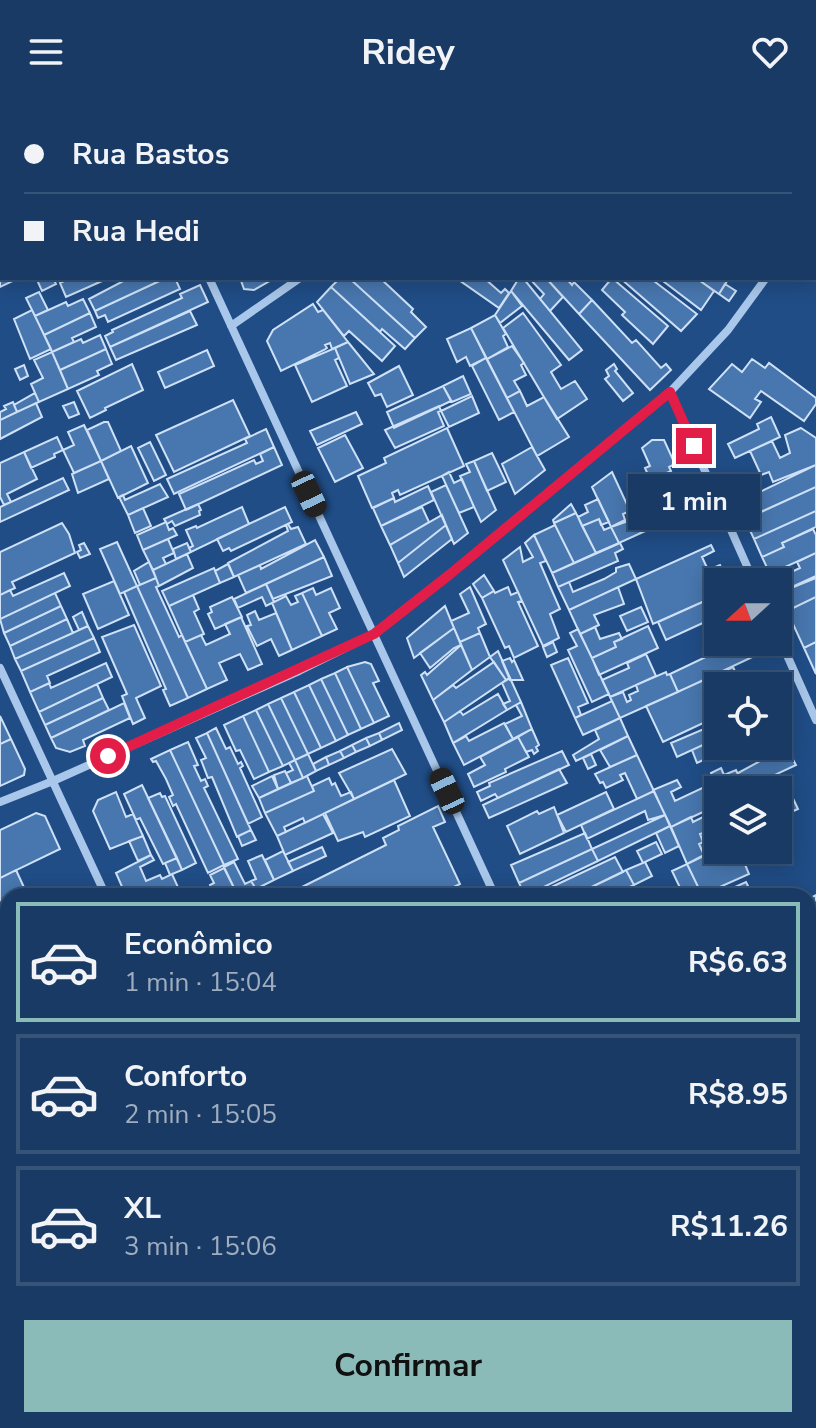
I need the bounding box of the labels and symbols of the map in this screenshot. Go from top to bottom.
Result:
route end [676,428,712,464]
car [288,467,330,521]
callout: 1 min [628,474,760,530]
north arrow [704,568,792,656]
route start [90,738,126,774]
car [426,764,468,818]

